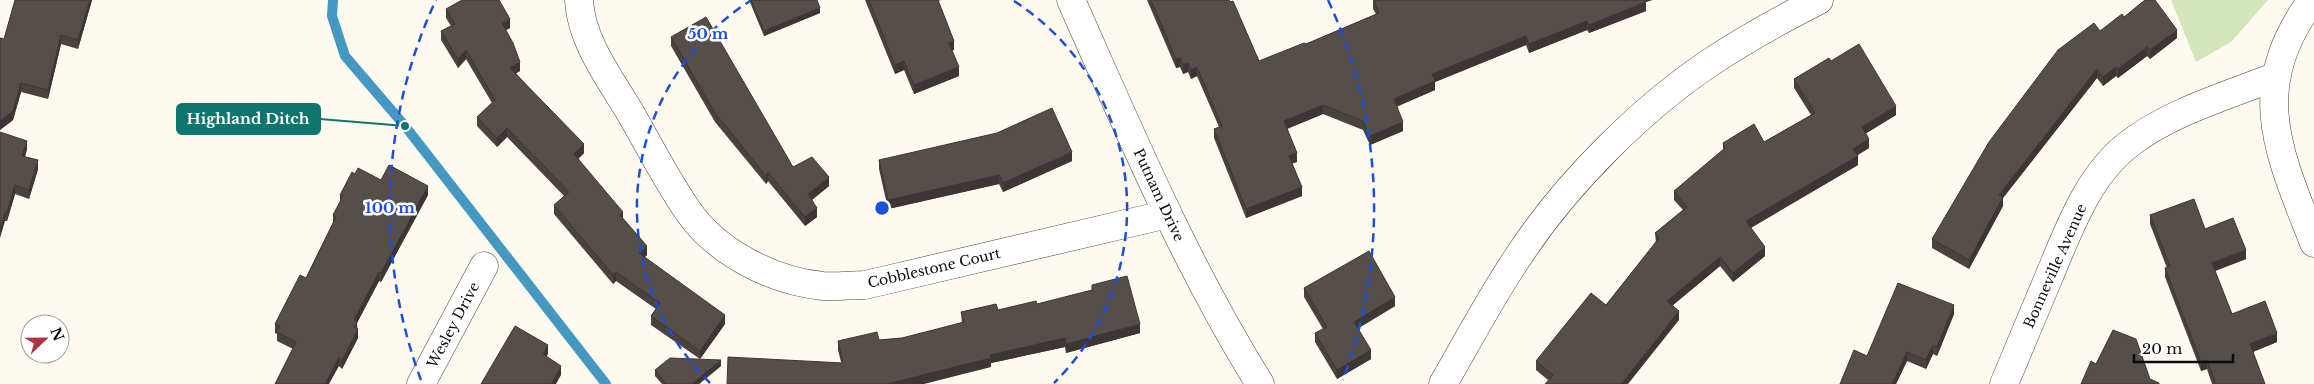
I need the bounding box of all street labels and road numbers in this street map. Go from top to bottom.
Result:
street label: Putnam Drive [1130,146,1188,244]
street label: Bonneville Avenue [2019,201,2091,331]
street label: Cobblestone Court [866,244,1003,292]
street label: Wesley Drive [422,279,483,372]

